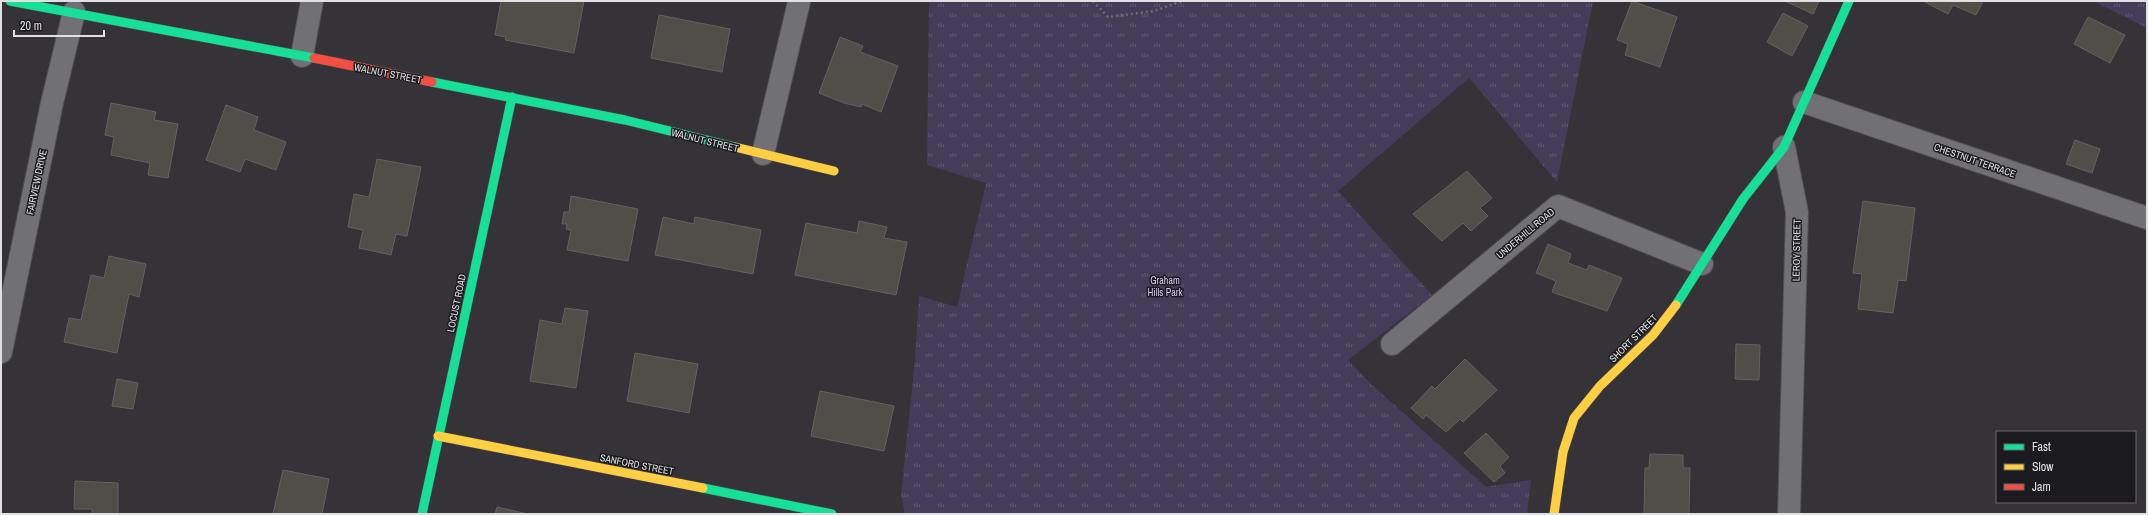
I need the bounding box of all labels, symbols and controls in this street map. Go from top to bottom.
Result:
scale bar [14,12,104,38]
text: 20 m [20,18,42,34]
street label: WALNUT STREET [353,61,423,86]
street label: WALNUT STREET [670,126,740,155]
street label: CHESTNUT TERRACE [1932,140,2018,181]
street label: FAIRVIEW DRIVE [23,148,50,216]
street label: UNDERHILL ROAD [1494,205,1557,262]
street label: LEROY STREET [1789,219,1804,281]
street label: LOCUST ROAD [444,273,469,333]
park label: Graham Hills Park [1147,274,1183,299]
street label: SHORT STREET [1606,311,1660,365]
legend [1996,431,2136,503]
text: Fast [2032,439,2051,455]
street label: SANFORD STREET [599,451,675,478]
text: Slow [2032,459,2054,475]
text: Jam [2032,479,2051,495]

